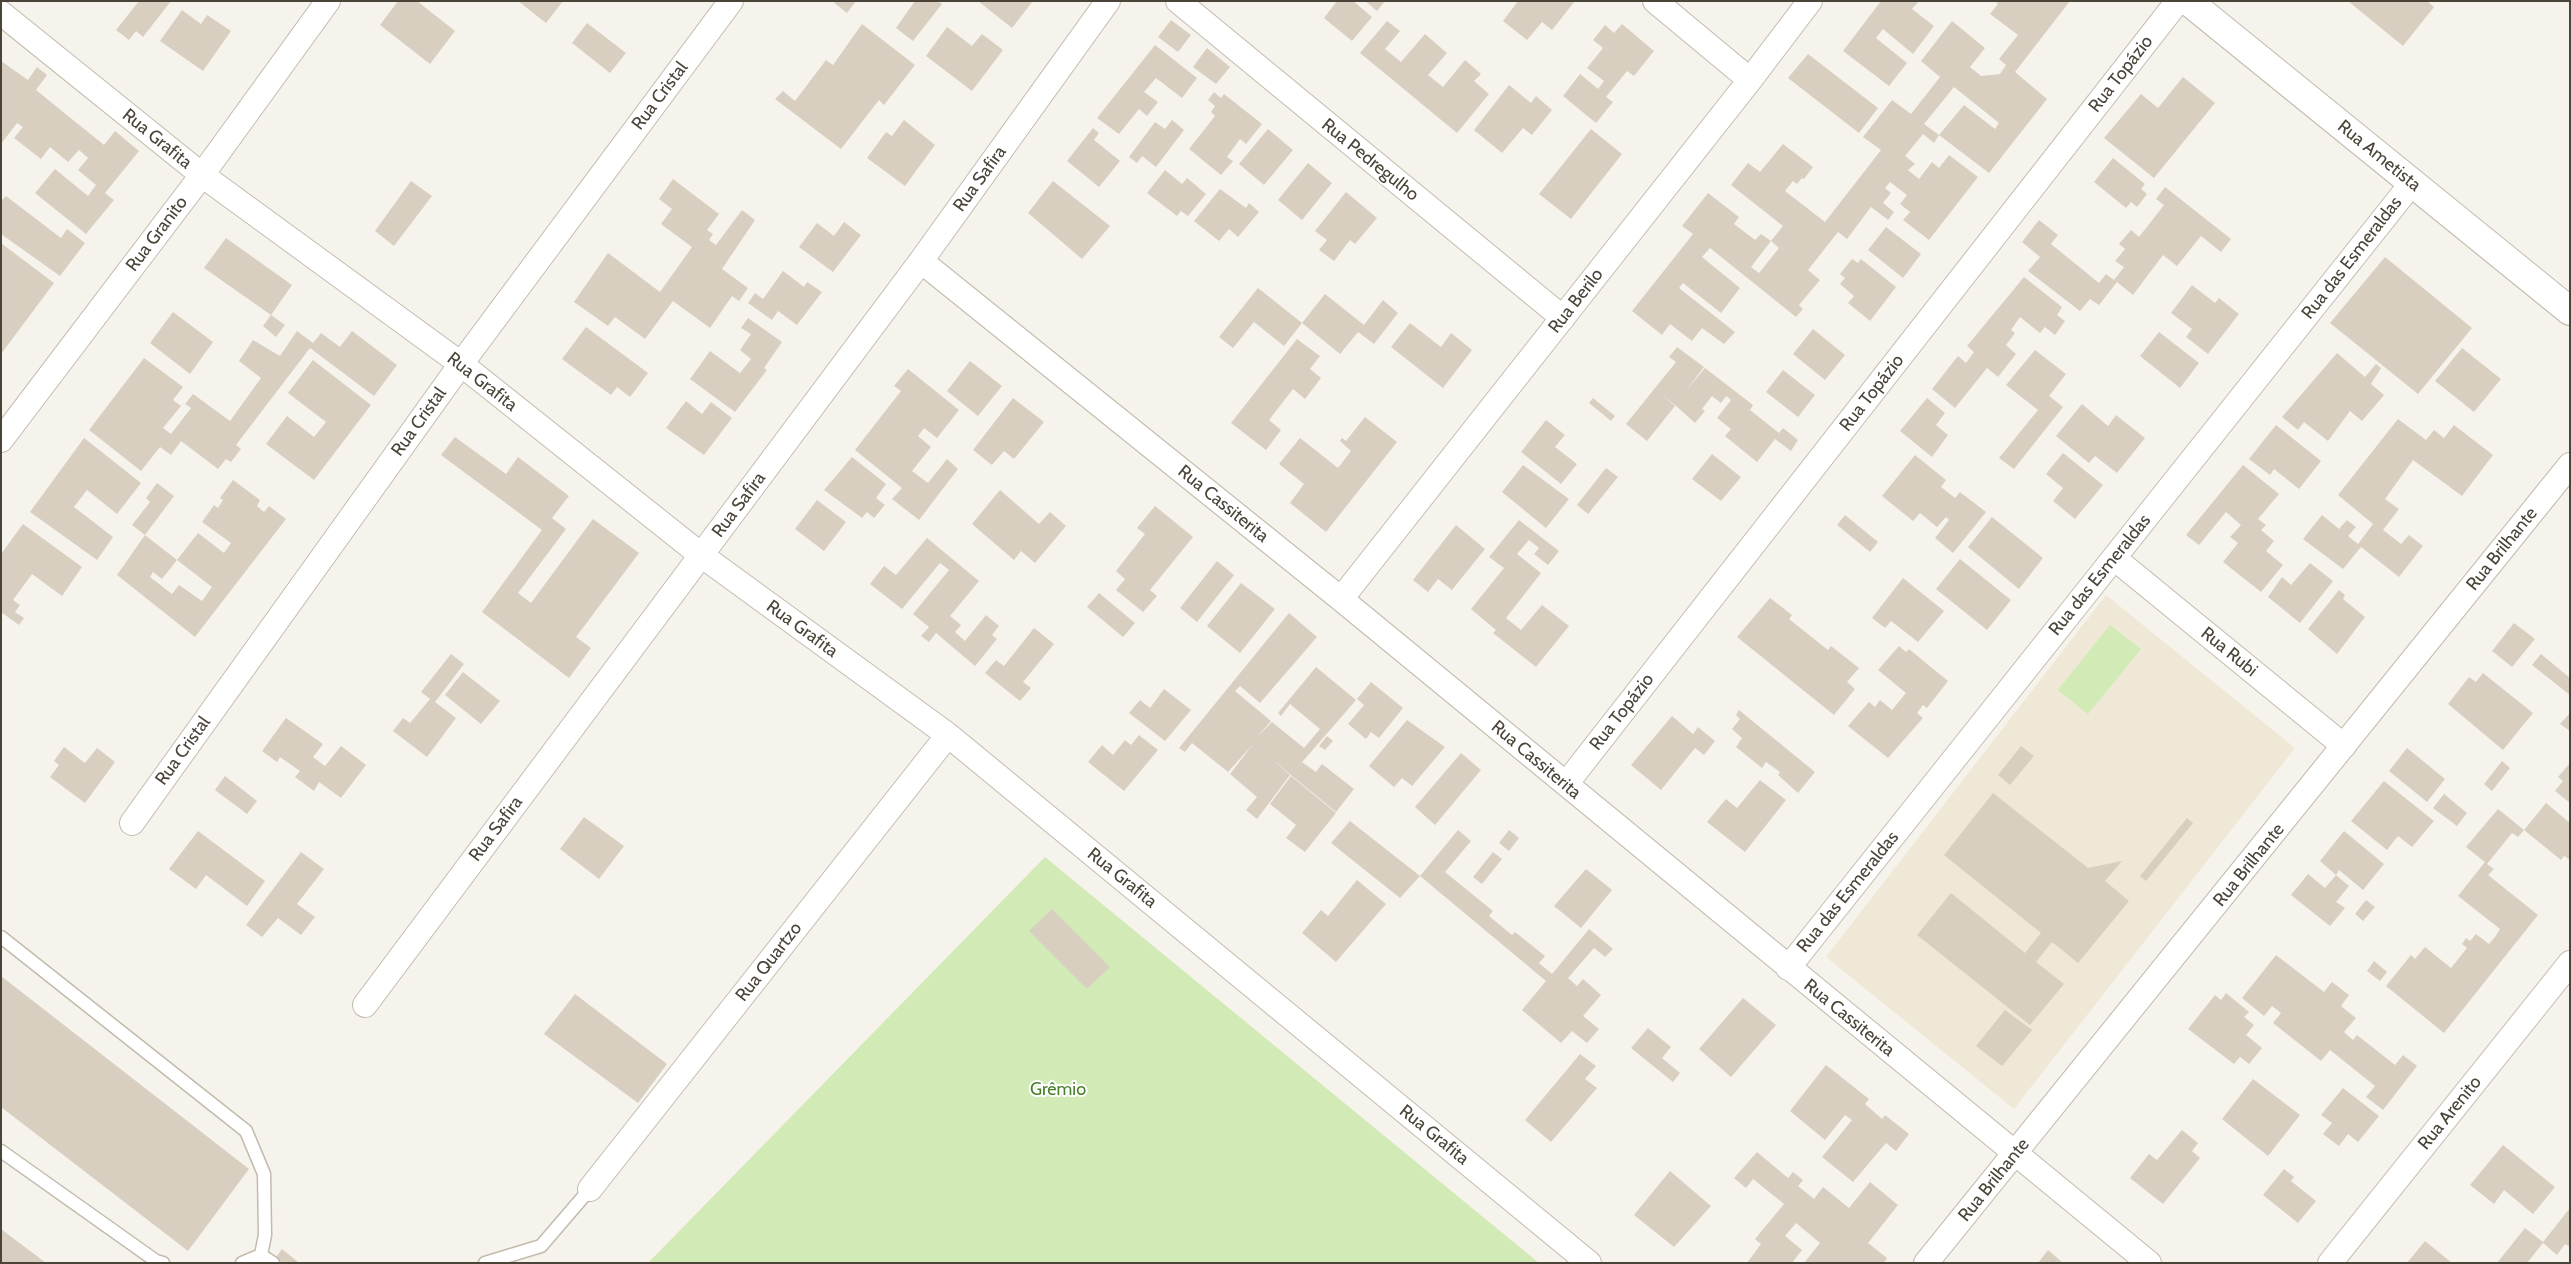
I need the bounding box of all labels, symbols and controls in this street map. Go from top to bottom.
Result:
street label: Rua Topázio [2084,31,2158,117]
street label: Rua Cristal [627,58,693,134]
street label: Rua Grafita [118,104,196,174]
street label: Rua Pedregulho [1317,114,1423,206]
street label: Rua Ametista [2333,116,2425,196]
street label: Rua Safira [949,142,1011,216]
street label: Rua Granito [122,192,192,276]
street label: Rua das Esmeraldas [2297,192,2407,324]
street label: Rua Berilo [1544,264,1608,338]
street label: Rua Grafita [443,348,521,416]
street label: Rua Topázio [1835,350,1909,436]
street label: Rua Cristal [387,383,451,461]
street label: Rua Cassiterita [1173,461,1273,547]
street label: Rua Safira [708,468,770,542]
street label: Rua Brilhante [2462,503,2542,595]
street label: Rua das Esmeraldas [2045,510,2155,640]
street label: Rua Grafita [762,596,842,662]
street label: Rua Rubi [2196,623,2262,681]
street label: Rua Topázio [1585,669,1659,755]
street label: Rua Cristal [151,712,215,790]
street label: Rua Cassiterita [1487,716,1585,804]
street label: Rua Safira [465,792,527,866]
street label: Rua Brilhante [2209,819,2289,911]
street label: Rua das Esmeraldas [1793,827,1903,957]
street label: Rua Grafita [1083,843,1161,913]
street label: Rua Quartzo [731,918,807,1006]
street label: Rua Cassiterita [1799,975,1899,1061]
street label: Rua Arenito [2414,1072,2486,1154]
park label: Grêmio [1030,1079,1086,1101]
street label: Rua Grafita [1395,1100,1473,1170]
street label: Rua Brilhante [1954,1134,2034,1226]

